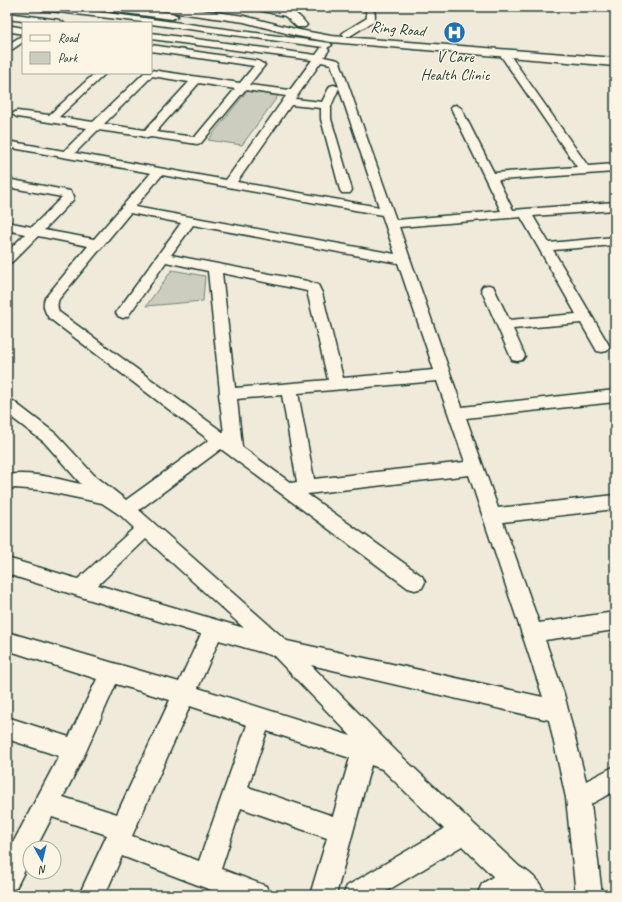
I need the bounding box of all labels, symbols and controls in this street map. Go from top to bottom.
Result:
street label: Ring Road [370,17,429,42]
hospital icon: V Care Health Clinic [442,19,468,45]
legend [22,22,152,74]
text: Road [58,30,80,46]
place label: V Care Health Clinic [420,47,491,85]
text: Park [58,50,79,66]
north arrow [22,840,62,880]
text: N [37,862,48,878]

